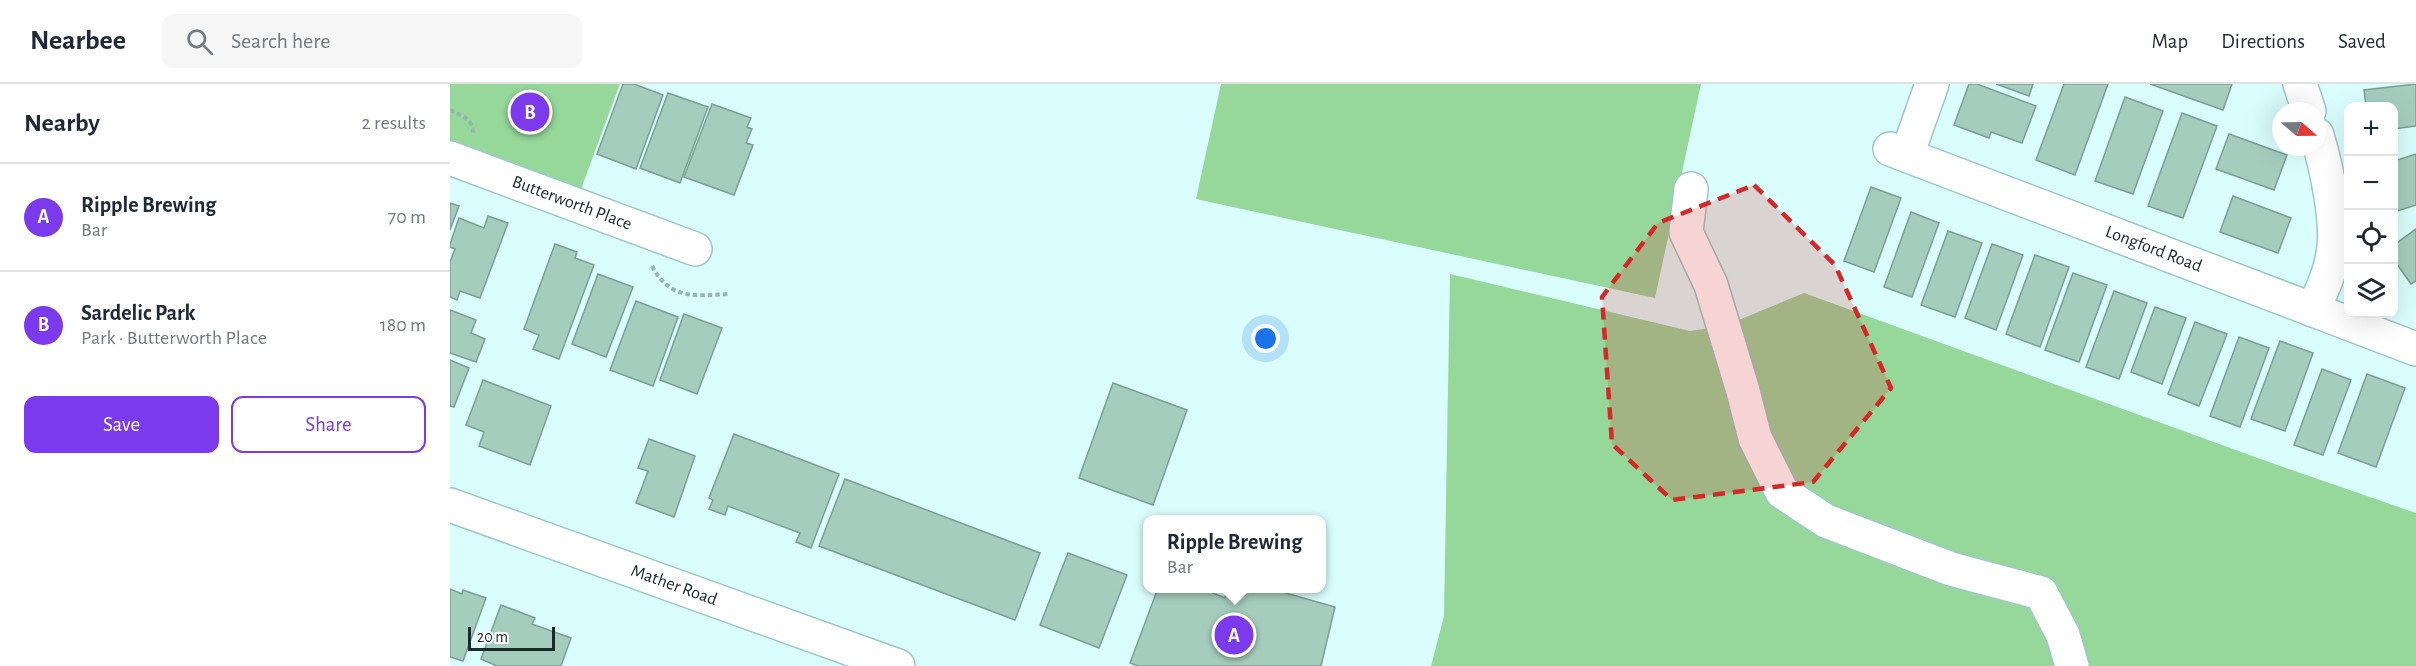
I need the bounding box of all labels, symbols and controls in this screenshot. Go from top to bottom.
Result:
search box [162,14,582,68]
icon: search [183,25,216,58]
text: Nearbee [30,27,126,55]
text: Search here [231,30,330,52]
text: Map [2152,31,2188,52]
text: Directions [2221,31,2305,52]
text: Saved [2338,31,2386,52]
pin: B [510,90,550,135]
north arrow [2272,102,2326,156]
map controls [2344,102,2398,318]
button: + [2344,102,2398,156]
text: Nearby [24,110,100,136]
text: 2 results [362,113,426,133]
button: − [2344,156,2398,210]
street label: Butterworth Place [510,173,634,234]
text: Ripple Brewing [81,194,216,216]
text: A [38,207,50,227]
text: 70 m [388,207,426,227]
button: locate [2344,210,2398,264]
text: Bar [81,220,107,240]
street label: Longford Road [2103,223,2204,276]
button: layers [2344,264,2398,318]
text: Sardelic Park [81,302,195,324]
text: B [38,315,49,335]
text: 180 m [380,315,426,335]
your location [1251,324,1280,353]
text: Park · Butterworth Place [81,328,267,348]
button: Save [24,396,219,453]
button: Share [231,396,426,453]
popup [1143,515,1326,593]
text: Ripple Brewing [1167,531,1302,553]
text: Bar [1167,557,1193,577]
street label: Mather Road [628,562,720,609]
pin: A [1214,612,1254,658]
scale bar [468,624,555,652]
text: 20 m [477,629,508,645]

